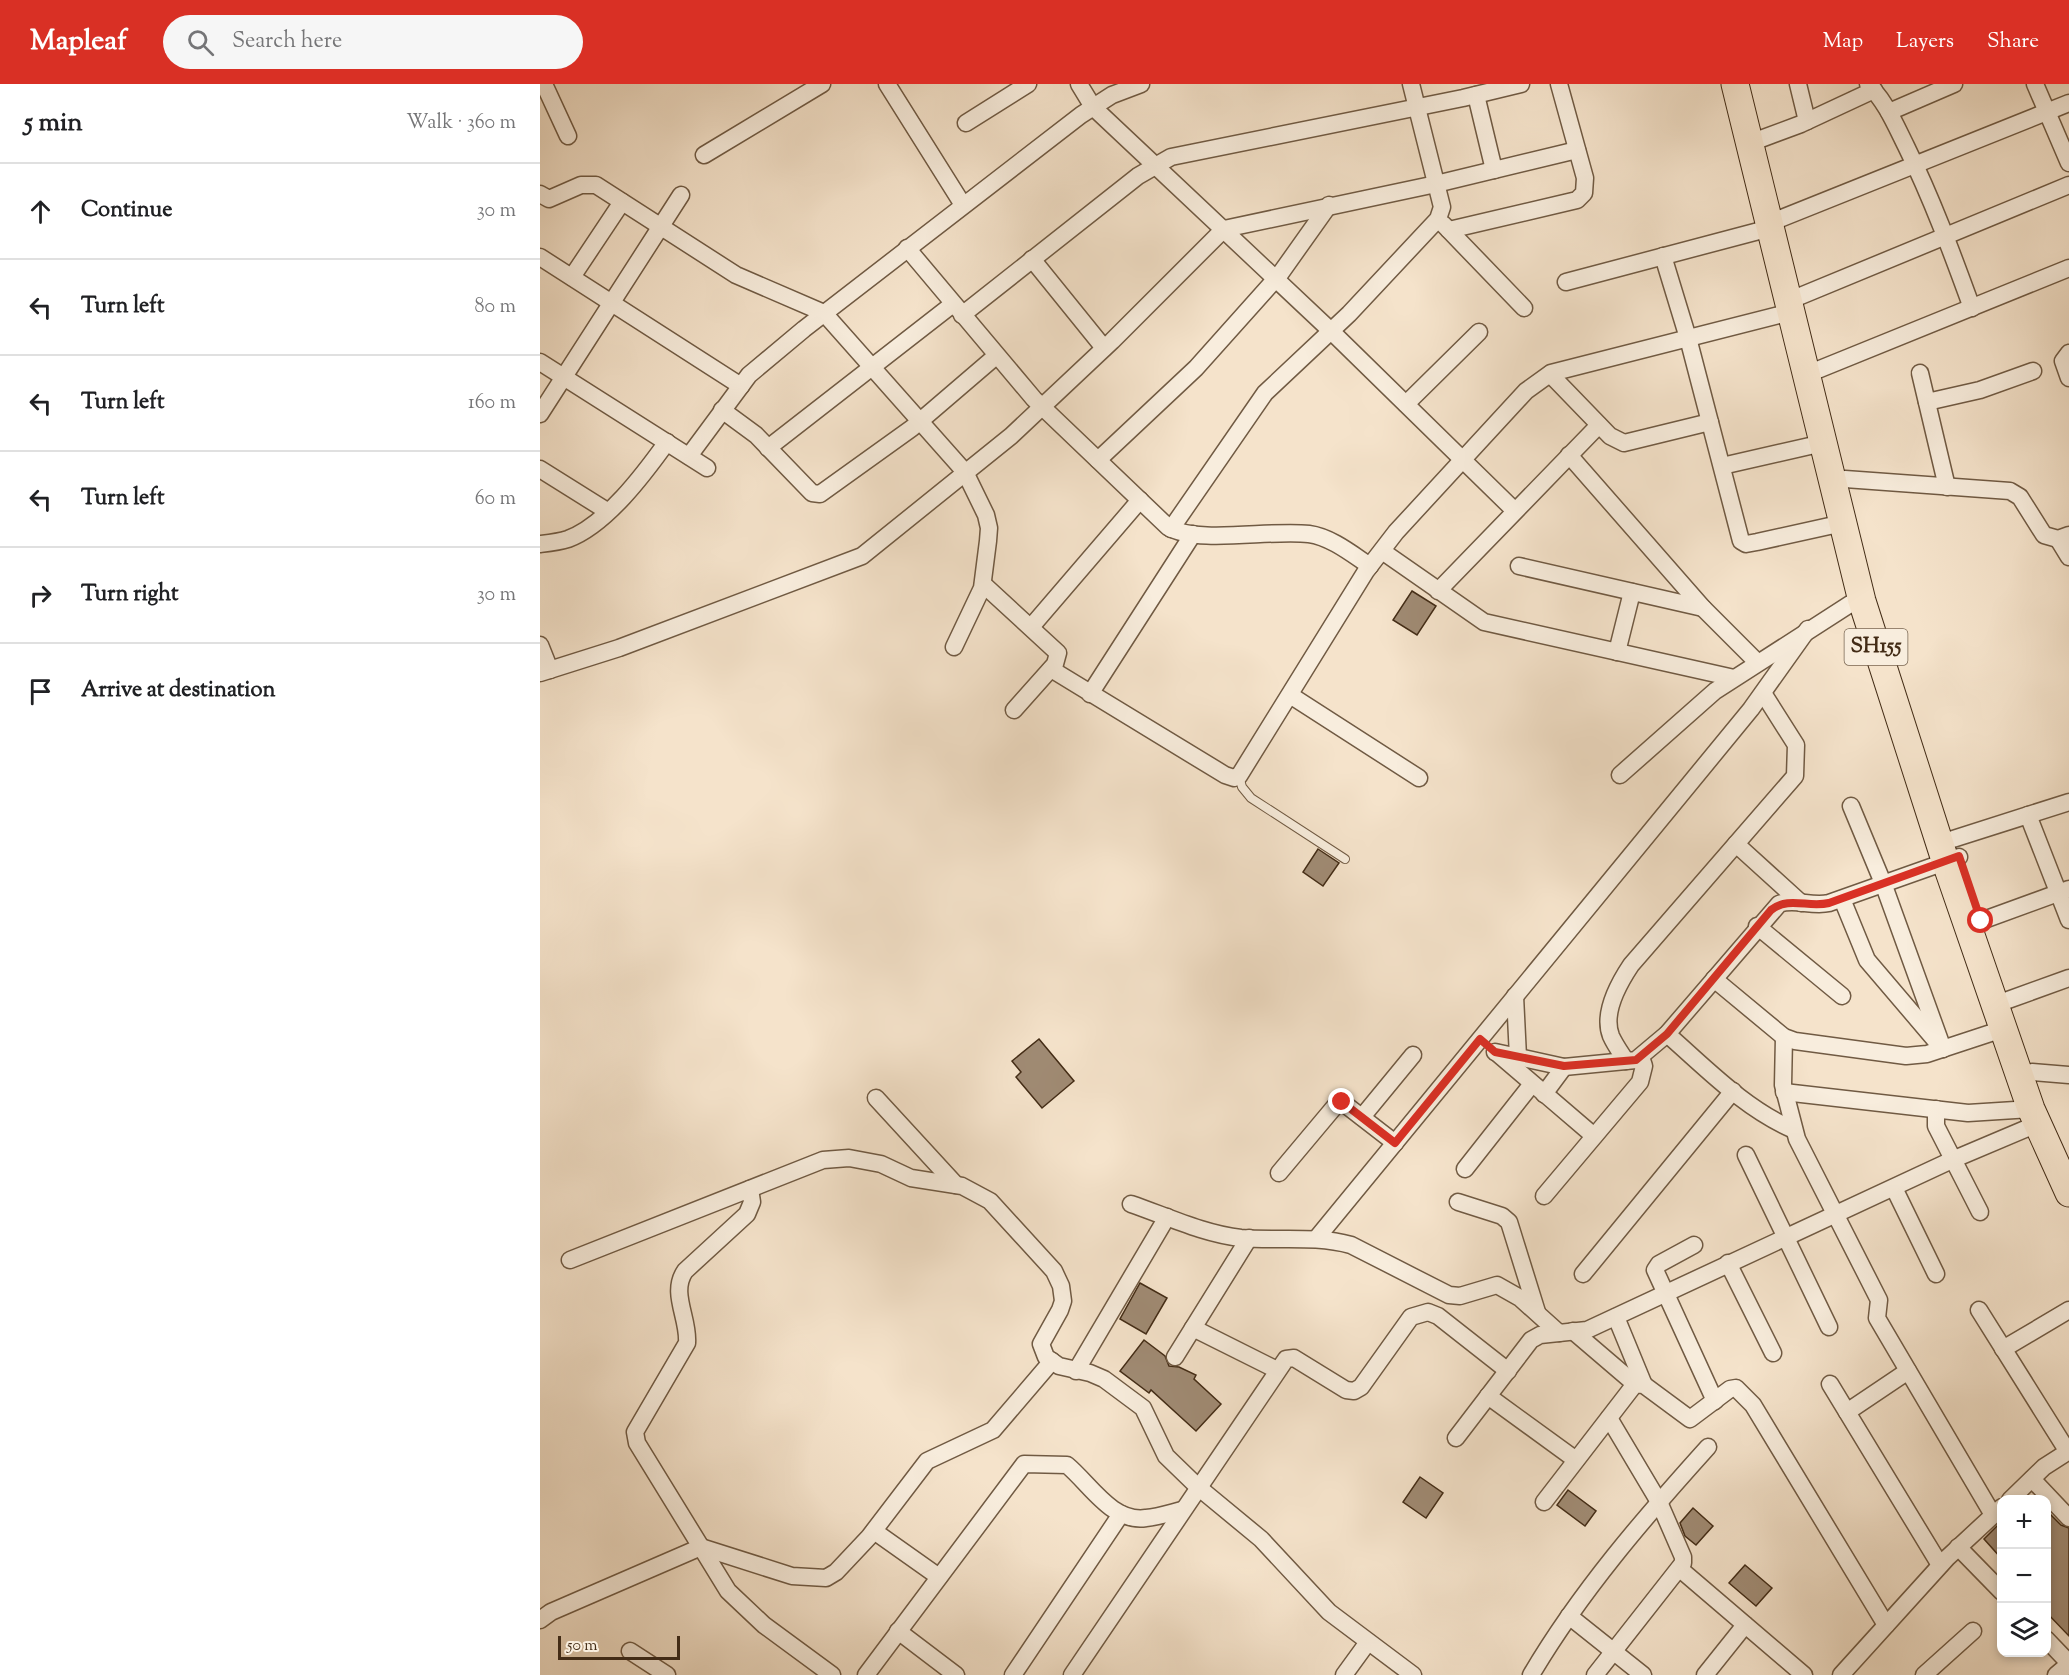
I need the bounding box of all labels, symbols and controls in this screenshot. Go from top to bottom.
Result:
search box [163,15,583,69]
text: Mapleaf [30,22,127,62]
icon: search [184,26,217,59]
text: Search here [232,26,342,58]
text: Map [1823,27,1863,57]
text: Layers [1896,27,1954,57]
text: Share [1987,27,2039,57]
text: 5 min [24,105,83,142]
text: Walk · 360 m [406,109,516,138]
icon: ahead [24,195,57,228]
text: Continue [81,195,172,227]
text: 30 m [477,197,516,226]
icon: left [24,291,57,324]
text: Turn left [81,291,164,323]
text: 80 m [475,293,516,322]
icon: left [24,387,57,420]
text: Turn left [81,387,164,419]
text: 160 m [468,389,516,418]
icon: left [24,483,57,516]
text: Turn left [81,483,164,515]
text: 60 m [475,485,516,514]
icon: right [24,579,57,612]
text: Turn right [81,579,178,611]
text: 30 m [477,581,516,610]
road number: SH155 [1844,629,1908,665]
icon: arrive [24,675,57,708]
text: Arrive at destination [81,675,276,707]
route start [1967,907,1993,933]
route end [1328,1088,1354,1114]
map controls [1997,1495,2051,1657]
button: + [1997,1495,2051,1549]
button: − [1997,1549,2051,1603]
button: layers [1997,1603,2051,1657]
scale bar [558,1633,680,1660]
text: 50 m [567,1635,598,1658]

